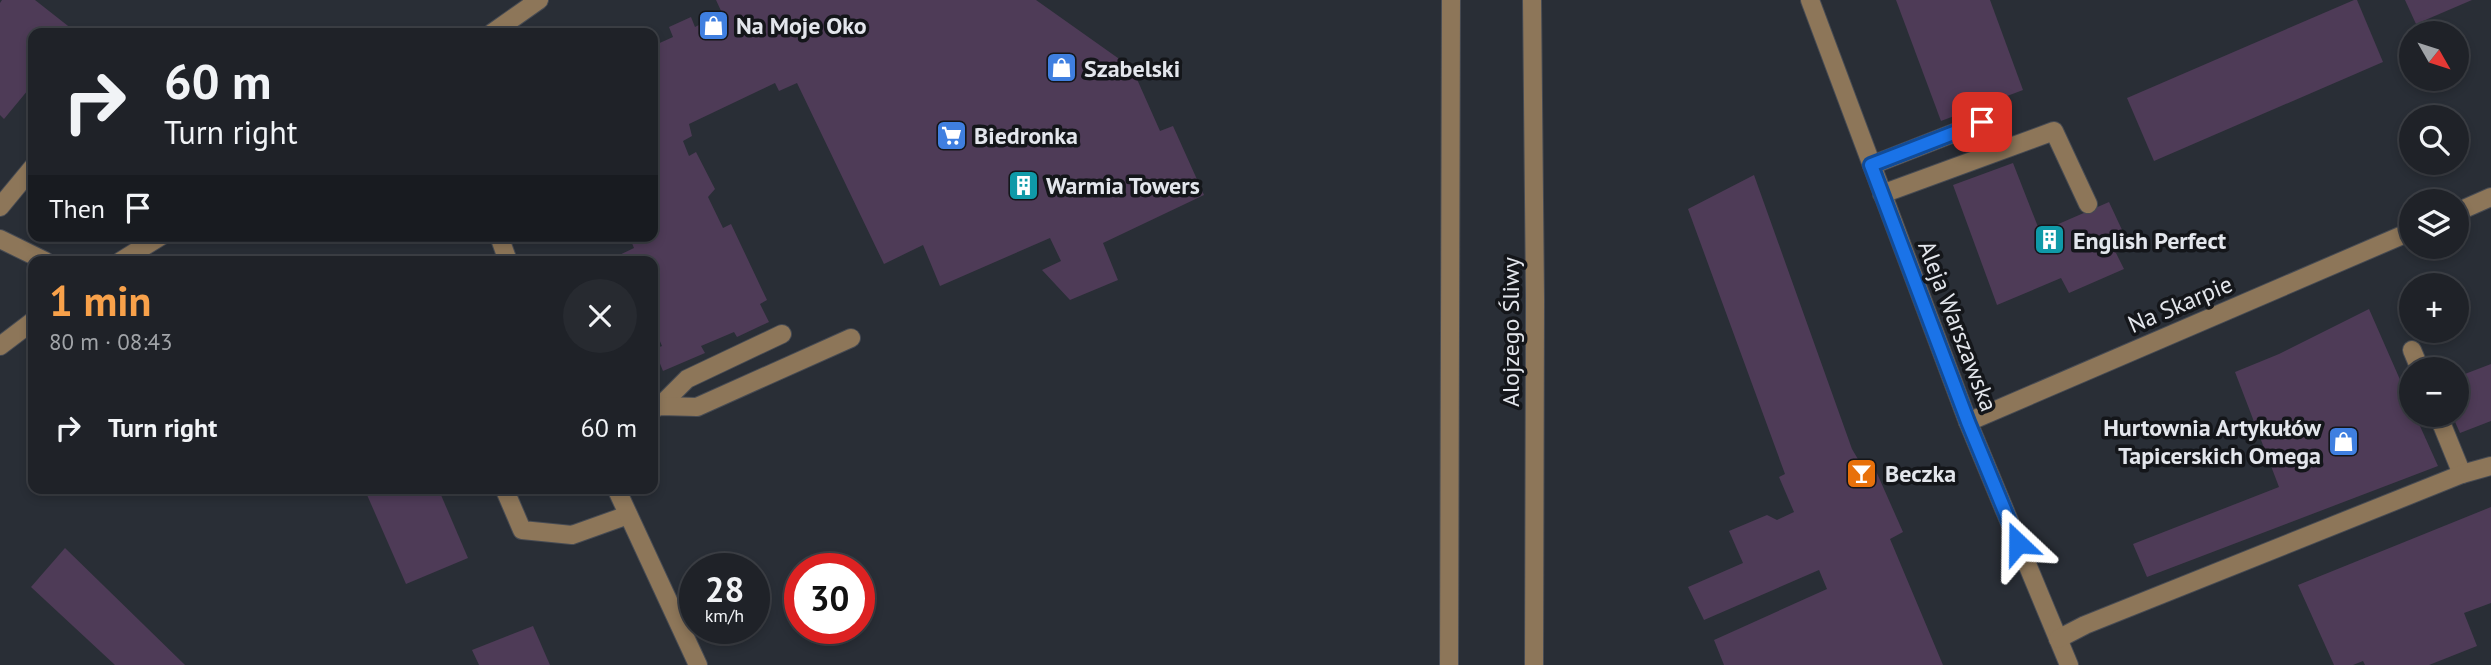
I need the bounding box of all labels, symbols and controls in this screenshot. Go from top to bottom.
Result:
shop icon: Na Moje Oko [696,8,730,42]
place label: Na Moje Oko [736,10,867,41]
north arrow [2399,21,2469,91]
map controls [2399,21,2469,427]
text: 60 m [164,49,271,113]
shop icon: Szabelski [1044,51,1078,85]
place label: Szabelski [1084,53,1180,84]
icon: right [49,56,140,147]
pin [1952,92,2012,152]
icon: arrive [1963,103,2001,141]
button: search [2399,105,2469,175]
text: Turn right [164,111,298,153]
supermarket icon: Biedronka [934,118,968,152]
place label: Biedronka [974,120,1078,151]
building icon: Warmia Towers [1006,168,1040,202]
place label: Warmia Towers [1046,170,1200,201]
icon: arrive [119,189,157,227]
button: layers [2399,189,2469,259]
text: Then [49,192,105,225]
building icon: English Perfect [2033,223,2067,257]
place label: English Perfect [2073,225,2227,256]
street label: Aleja Warszawska [1911,236,2005,416]
street label: Alojzego Śliwy [1495,257,1526,407]
street label: Na Skarpie [2123,268,2237,340]
text: 1 min [49,273,151,328]
button: + [2399,273,2469,343]
button: close [563,279,637,353]
text: 80 m · 08:43 [49,327,173,356]
button: − [2399,357,2469,427]
icon: right [49,409,87,447]
text: Turn right [108,411,217,444]
text: 60 m [581,411,637,444]
place label: Hurtownia Artykułów Tapicerskich Omega [2103,412,2322,471]
shop icon: Hurtownia Artykułów Tapicerskich Omega [2327,424,2361,458]
bar icon: Beczka [1845,456,1879,490]
place label: Beczka [1885,458,1956,489]
position arrow [1981,506,2055,580]
speed limit sign: 30 [784,553,875,644]
text: 28 [705,566,744,612]
text: km/h [705,604,744,627]

